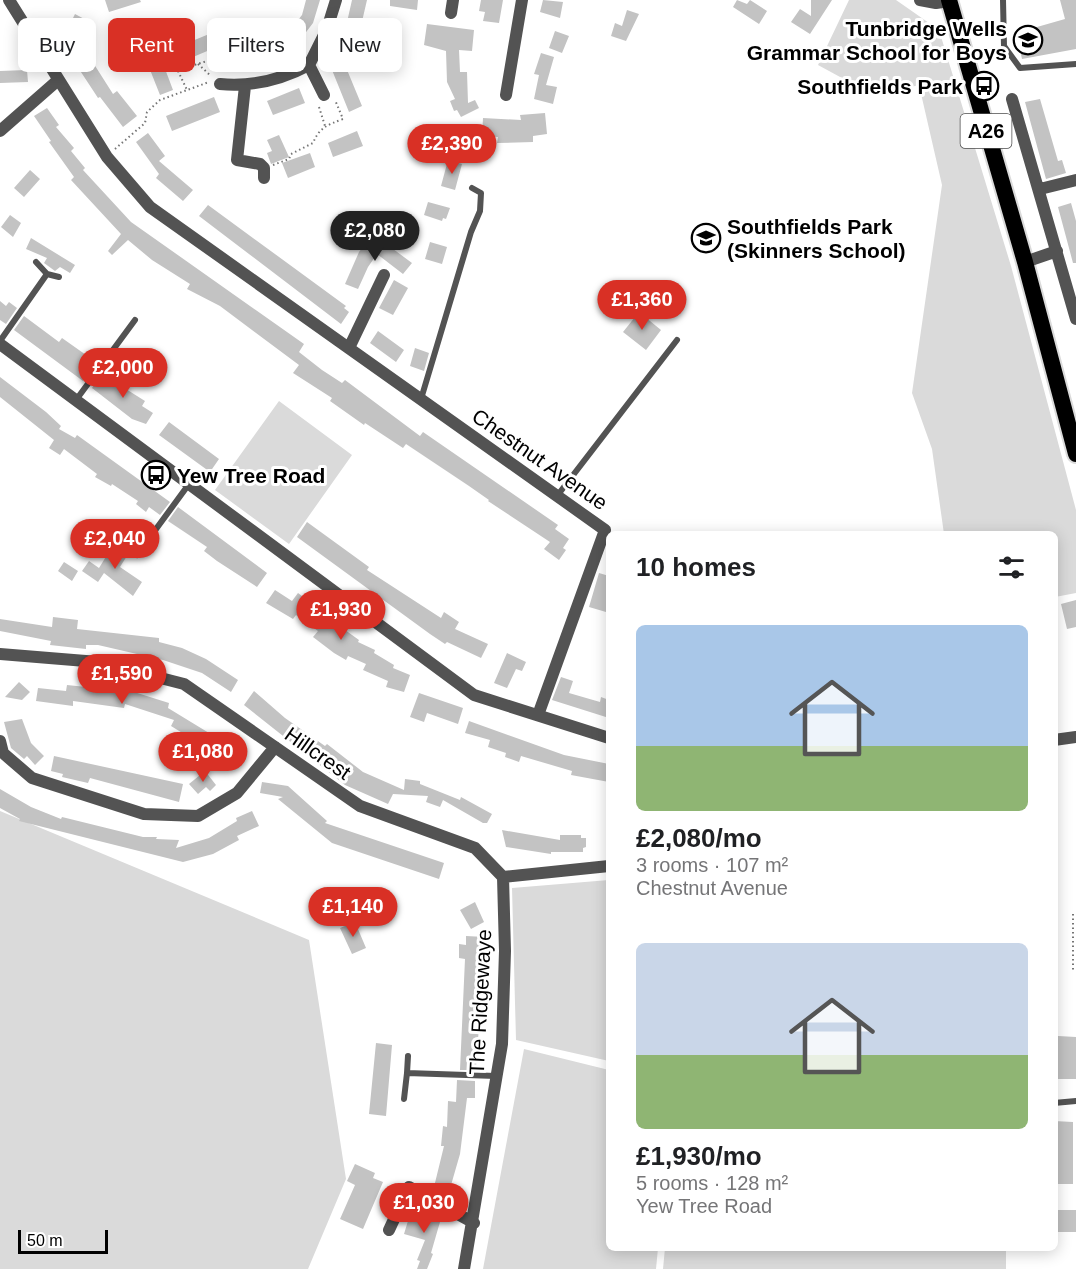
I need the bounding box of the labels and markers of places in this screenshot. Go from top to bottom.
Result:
place label: Tunbridge Wells Grammar School for Boys [747,17,1007,64]
school or university icon: Tunbridge Wells Grammar School for Boys [1012,24,1044,56]
bus stop icon: Southfields Park [968,70,1000,102]
place label: Southfields Park [797,75,963,98]
pin: £2,390 [403,124,501,175]
pin: £2,080 [326,211,424,262]
place label: Southfields Park (Skinners School) [727,215,906,262]
school or university icon: Southfields Park (Skinners School) [690,222,722,254]
pin: £1,360 [593,280,691,331]
pin: £2,000 [74,348,172,399]
bus stop icon: Yew Tree Road [140,459,172,491]
place label: Yew Tree Road [177,464,325,487]
pin: £2,040 [66,519,164,570]
pin: £1,930 [292,590,390,641]
pin: £1,590 [73,654,171,705]
pin: £1,080 [154,732,252,783]
pin: £1,140 [304,887,402,938]
pin: £1,030 [375,1183,473,1234]

